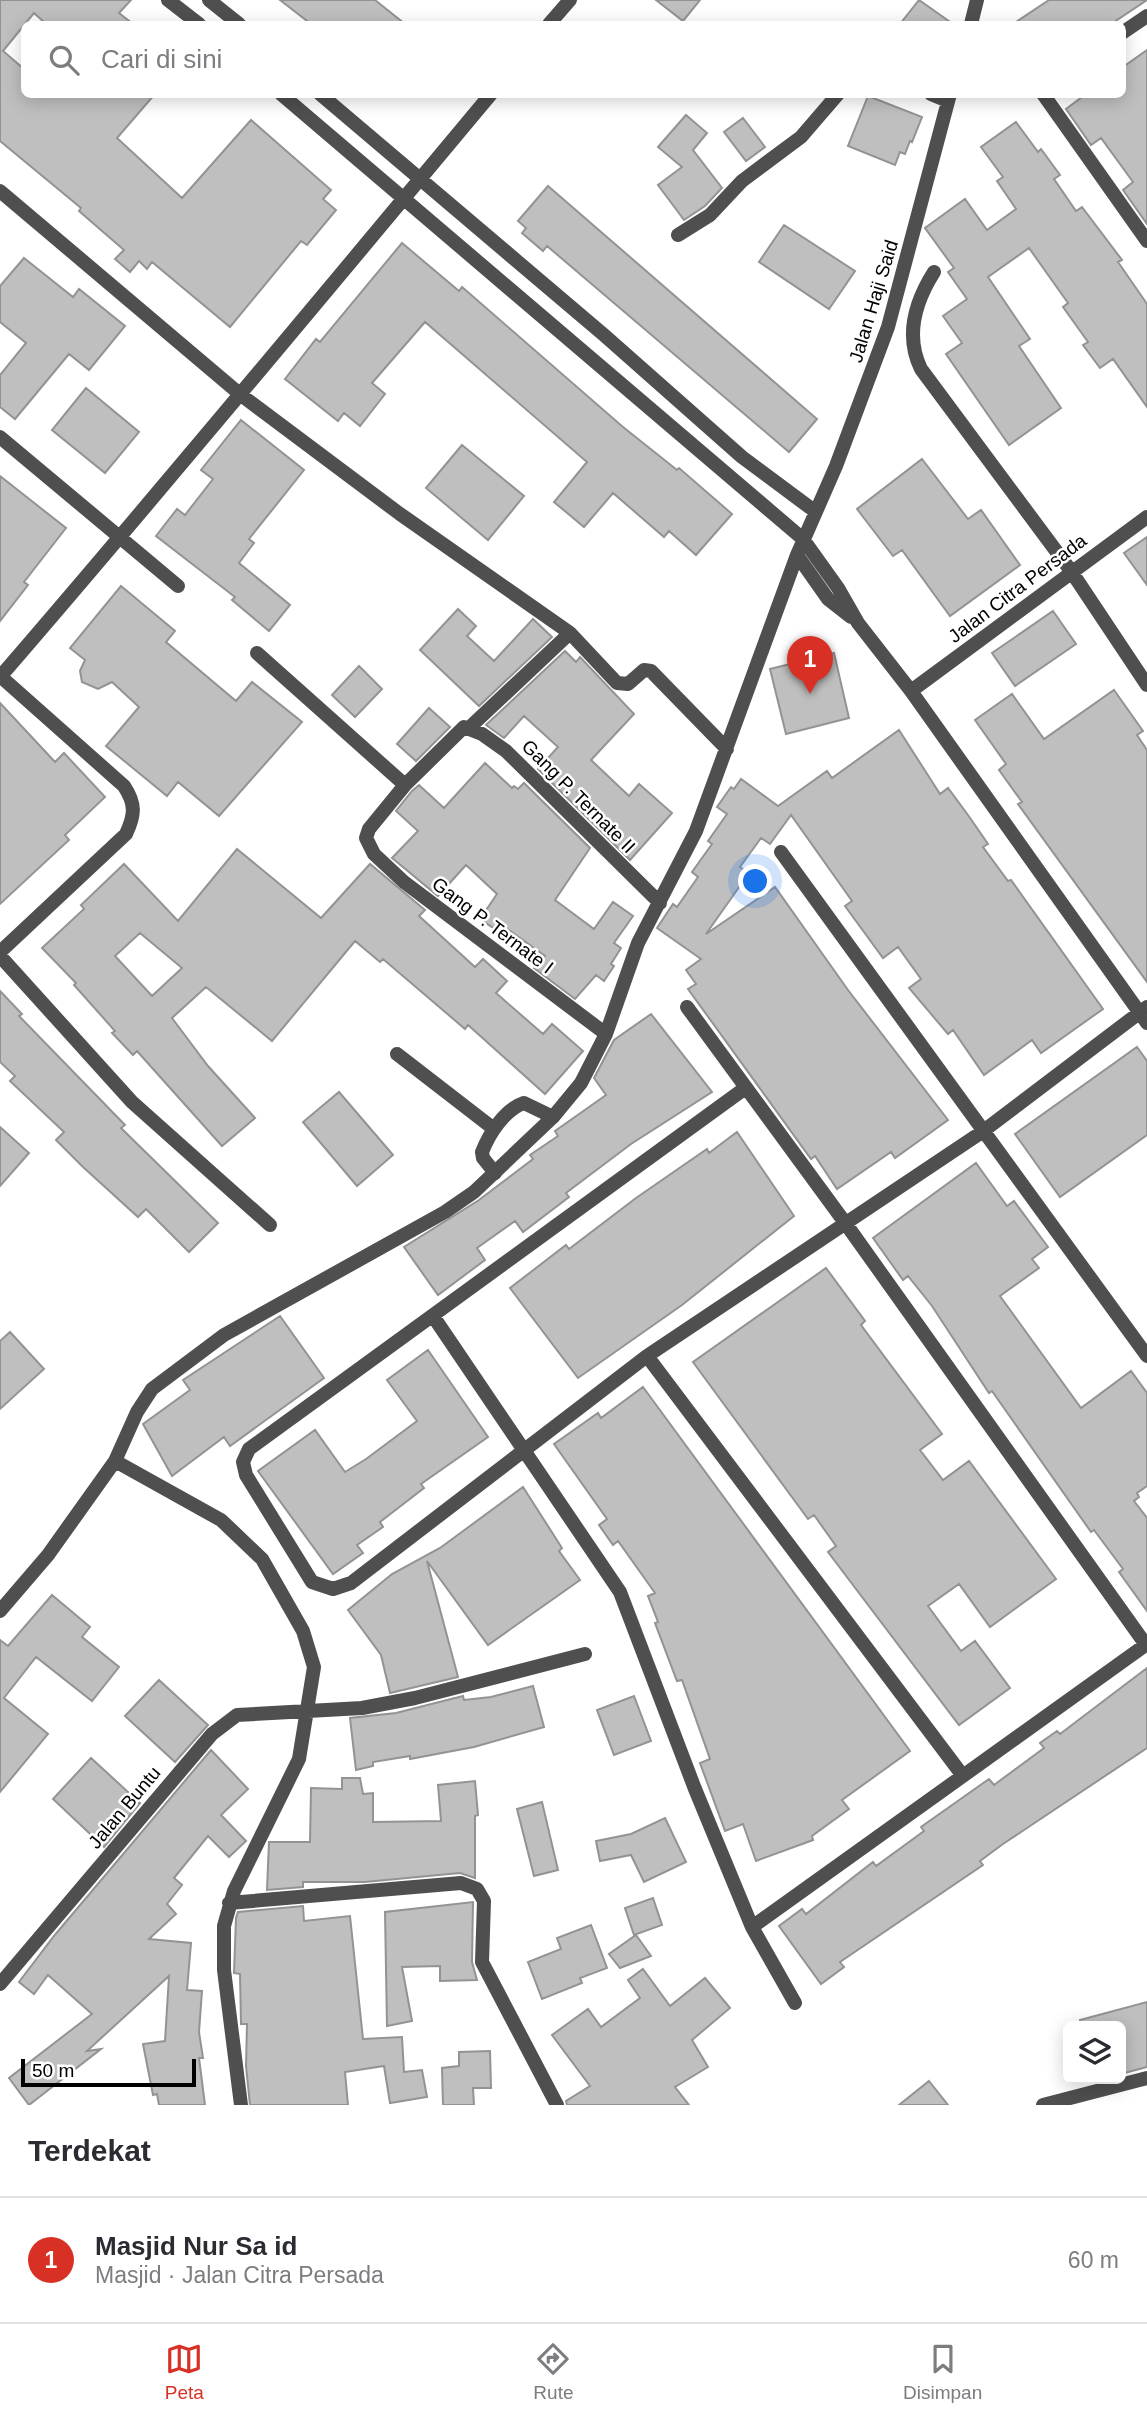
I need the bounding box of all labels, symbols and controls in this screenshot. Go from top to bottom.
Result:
search box [21,21,1126,98]
icon: search [45,41,83,79]
text: Cari di sini [101,44,222,74]
street label: Jalan Haji Said [845,237,902,365]
street label: Jalan Citra Persada [944,530,1091,647]
pin: 1 [787,636,833,694]
street label: Gang P. Ternate II [518,735,640,857]
your location [738,864,772,898]
street label: Gang P. Ternate I [428,873,557,978]
street label: Jalan Buntu [84,1762,165,1853]
map controls [1063,2021,1126,2084]
button: layers [1063,2021,1126,2084]
scale bar [21,2056,196,2088]
text: 50 m [32,2060,74,2081]
text: Terdekat [28,2134,151,2167]
text: Masjid Nur Sa id [95,2231,297,2261]
text: 1 [45,2247,57,2273]
text: 60 m [1068,2247,1119,2273]
text: Masjid · Jalan Citra Persada [95,2262,384,2288]
tab: Peta [165,2340,204,2404]
tab: Rute [533,2340,574,2404]
tab: Disimpan [903,2340,982,2404]

